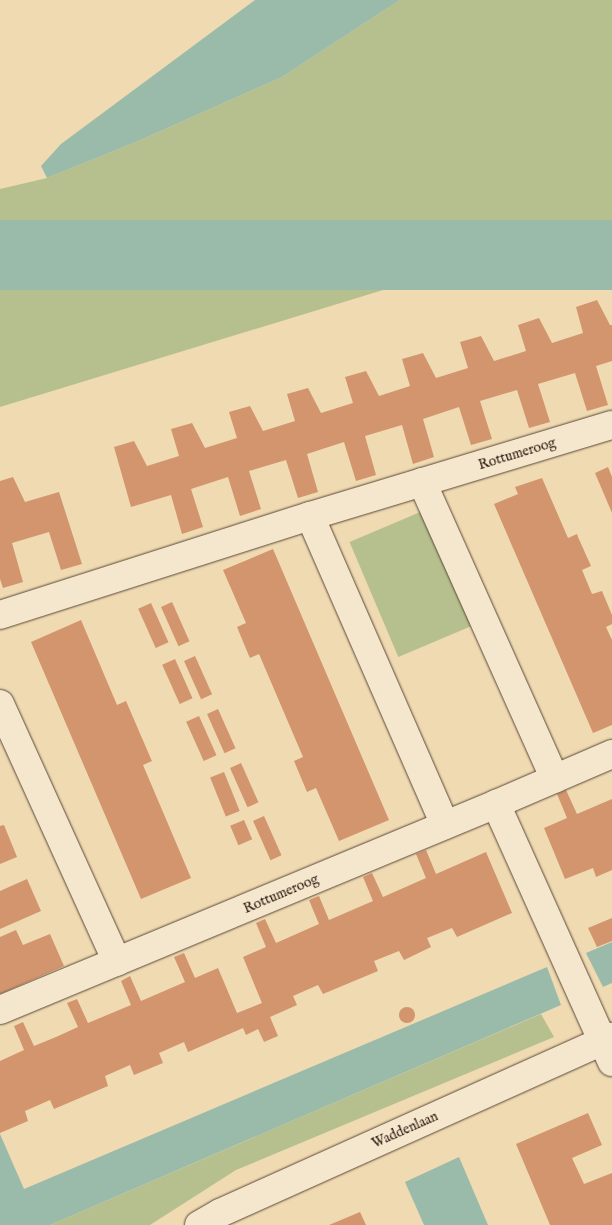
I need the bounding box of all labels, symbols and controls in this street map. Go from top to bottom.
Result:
street label: Rottumeroog [476,434,558,474]
street label: Rottumeroog [241,871,321,917]
street label: Waddenlaan [369,1108,441,1152]

